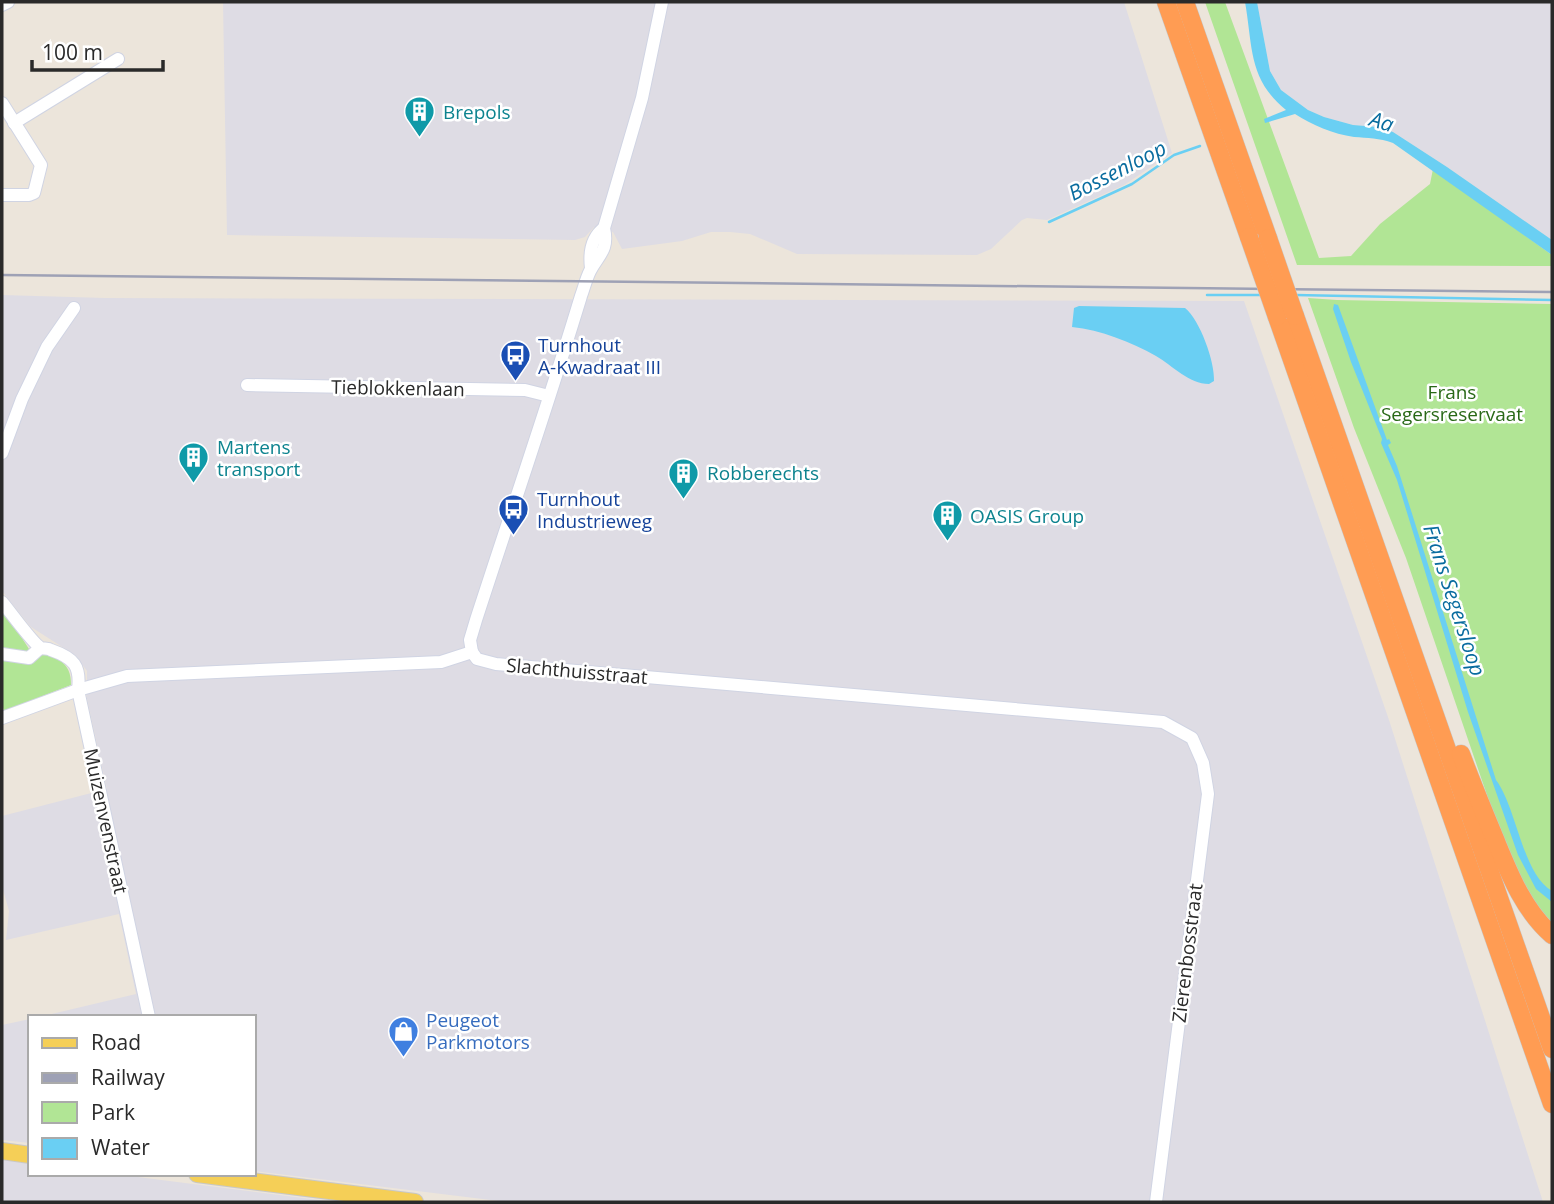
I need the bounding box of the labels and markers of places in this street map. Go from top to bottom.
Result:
building icon: Brepols [403,95,437,139]
place label: Brepols [443,99,511,125]
place label: Turnhout A-Kwadraat III [538,332,661,380]
bus stop icon: Turnhout A-Kwadraat III [498,339,532,383]
place label: Martens transport [217,434,301,482]
building icon: Martens transport [177,441,211,485]
building icon: Robberechts [667,456,701,500]
place label: Robberechts [707,460,819,486]
place label: Turnhout Industrieweg [537,486,652,534]
bus stop icon: Turnhout Industrieweg [497,493,531,537]
building icon: OASIS Group [930,499,964,543]
place label: OASIS Group [970,503,1084,529]
place label: Peugeot Parkmotors [426,1007,530,1055]
shop icon: Peugeot Parkmotors [386,1014,420,1058]

